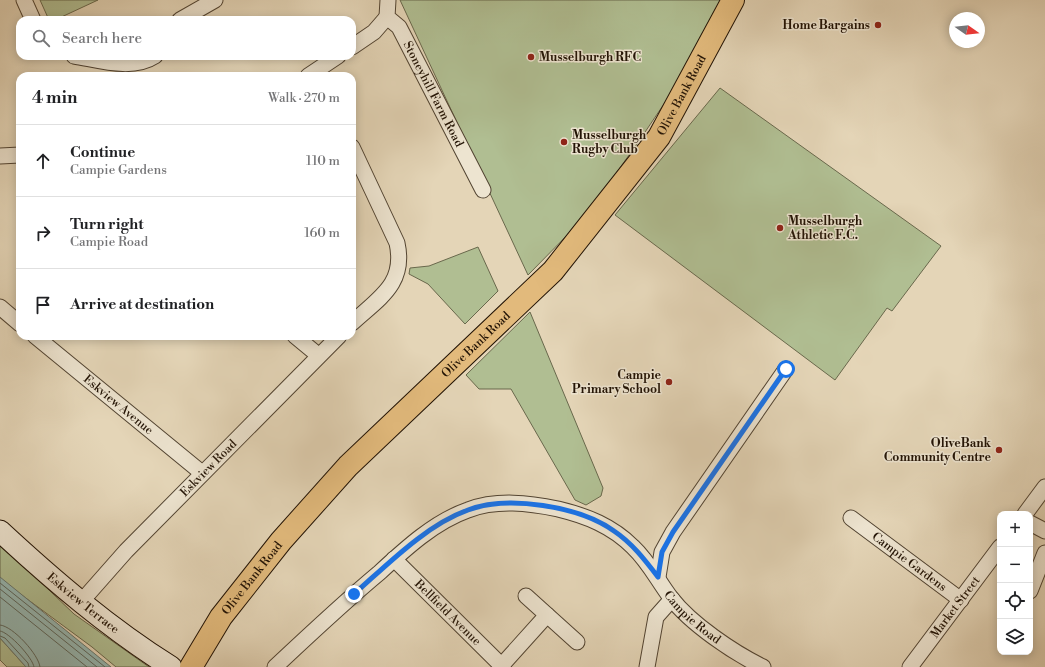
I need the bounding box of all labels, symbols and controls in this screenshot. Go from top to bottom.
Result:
north arrow [949,12,985,48]
search box [16,16,356,60]
place label: Home Bargains [782,18,870,33]
marker: Home Bargains [873,20,883,30]
icon: search [30,27,52,49]
text: Search here [62,29,142,48]
street label: Stoneyhill Farm Road [400,39,467,150]
place label: Musselburgh RFC [539,50,641,65]
marker: Musselburgh RFC [526,52,536,62]
street label: Olive Bank Road [654,52,710,138]
text: 4 min [32,87,77,109]
text: Walk · 270 m [268,90,340,106]
place label: Musselburgh Rugby Club [572,128,647,157]
marker: Musselburgh Rugby Club [559,137,569,147]
text: Continue [70,143,135,162]
icon: ahead [32,150,54,172]
text: 110 m [306,153,340,169]
text: Campie Gardens [70,162,167,178]
place label: Musselburgh Athletic F.C. [787,214,863,243]
text: Turn right [70,215,144,234]
icon: right [32,222,54,244]
marker: Musselburgh Athletic F.C. [775,223,785,233]
text: 160 m [304,225,340,241]
text: Campie Road [70,234,148,250]
icon: arrive [32,294,54,316]
text: Arrive at destination [70,295,214,314]
street label: Olive Bank Road [438,308,513,381]
route start [777,360,795,378]
place label: Campie Primary School [572,368,662,397]
street label: Eskview Avenue [80,371,157,438]
marker: Campie Primary School [664,377,674,387]
street label: Eskview Road [177,436,240,500]
place label: OliveBank Community Centre [884,436,992,465]
marker: OliveBank Community Centre [994,445,1004,455]
map controls [997,511,1033,655]
button: + [997,511,1033,547]
street label: Campie Gardens [869,529,950,594]
street label: Olive Bank Road [218,538,286,618]
button: − [997,547,1033,583]
street label: Eskview Terrace [44,569,122,637]
street label: Market Street [927,573,983,641]
street label: Bellfield Avenue [411,576,484,649]
button: locate [997,583,1033,619]
route end [345,585,363,603]
street label: Campie Road [661,588,724,647]
button: layers [997,619,1033,655]

